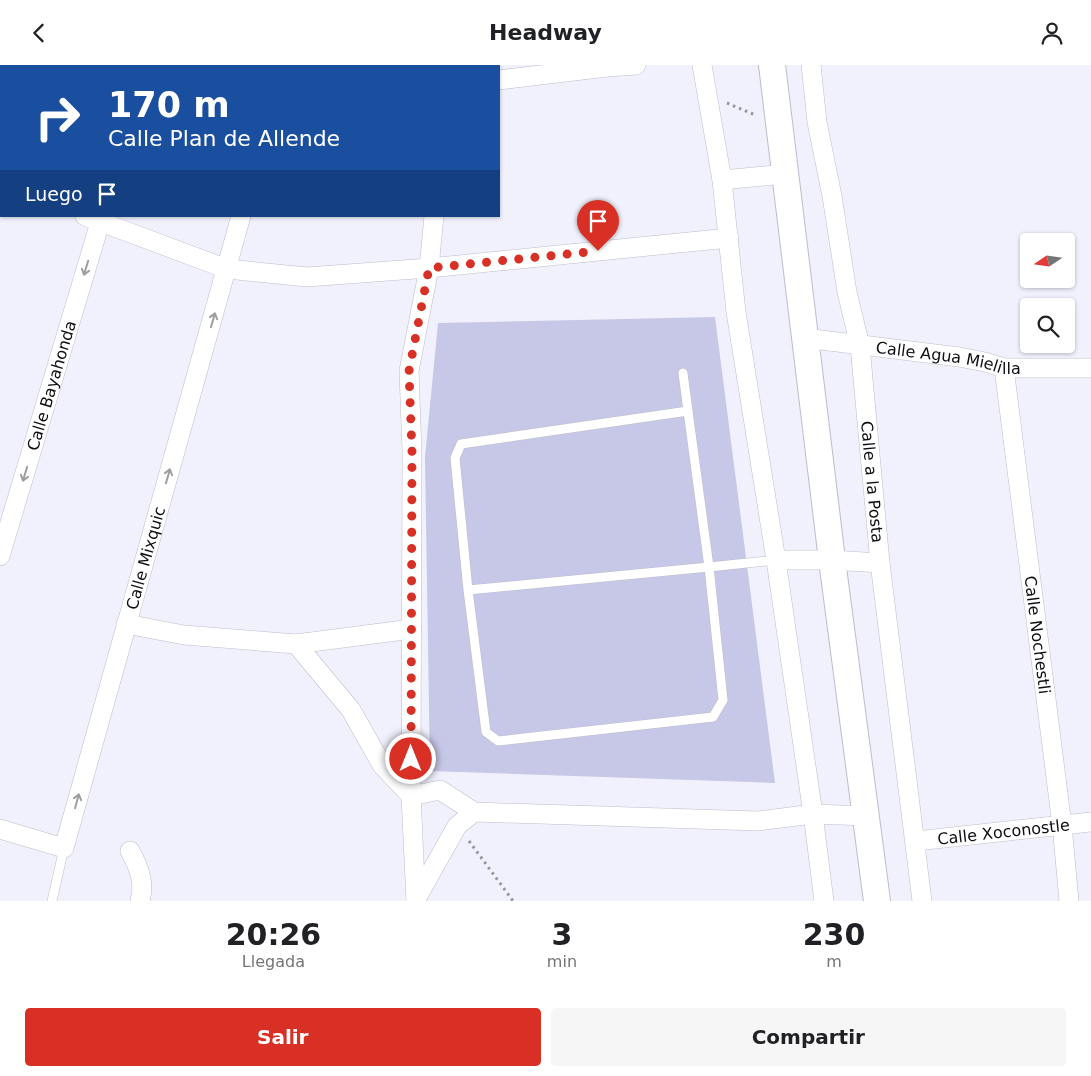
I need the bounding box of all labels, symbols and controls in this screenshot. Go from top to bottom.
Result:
icon: back [25,19,53,47]
icon: person [1038,19,1066,47]
text: Headway [489,20,602,45]
icon: right [25,85,90,150]
text: 170 m [108,85,230,125]
text: Calle Plan de Allende [108,126,340,151]
icon: arrive [93,180,121,208]
text: Luego [25,183,83,205]
pin [577,200,619,251]
icon: arrive [584,207,612,235]
north arrow [1020,233,1075,287]
map controls [1020,233,1075,353]
one-way arrow [81,260,91,276]
button: search [1020,298,1075,353]
one-way arrow [208,312,218,328]
street label: Calle Bayahonda [23,318,80,453]
street label: Calle Agua Mielilla [875,338,1021,378]
street label: Calle a la Posta [857,420,887,544]
one-way arrow [19,466,29,482]
one-way arrow [164,468,173,484]
street label: Calle Mixquic [122,504,169,612]
street label: Calle Nochestli [1020,575,1054,695]
position arrow [384,732,436,784]
one-way arrow [73,793,82,809]
street label: Calle Xoconostle [936,815,1071,849]
text: 20:26 [226,917,321,952]
text: 3 [551,917,572,952]
text: 230 [803,917,865,952]
text: Llegada [242,952,305,971]
text: min [547,952,577,971]
text: m [826,952,842,971]
button: Salir [25,1008,541,1066]
button: Compartir [551,1008,1066,1066]

